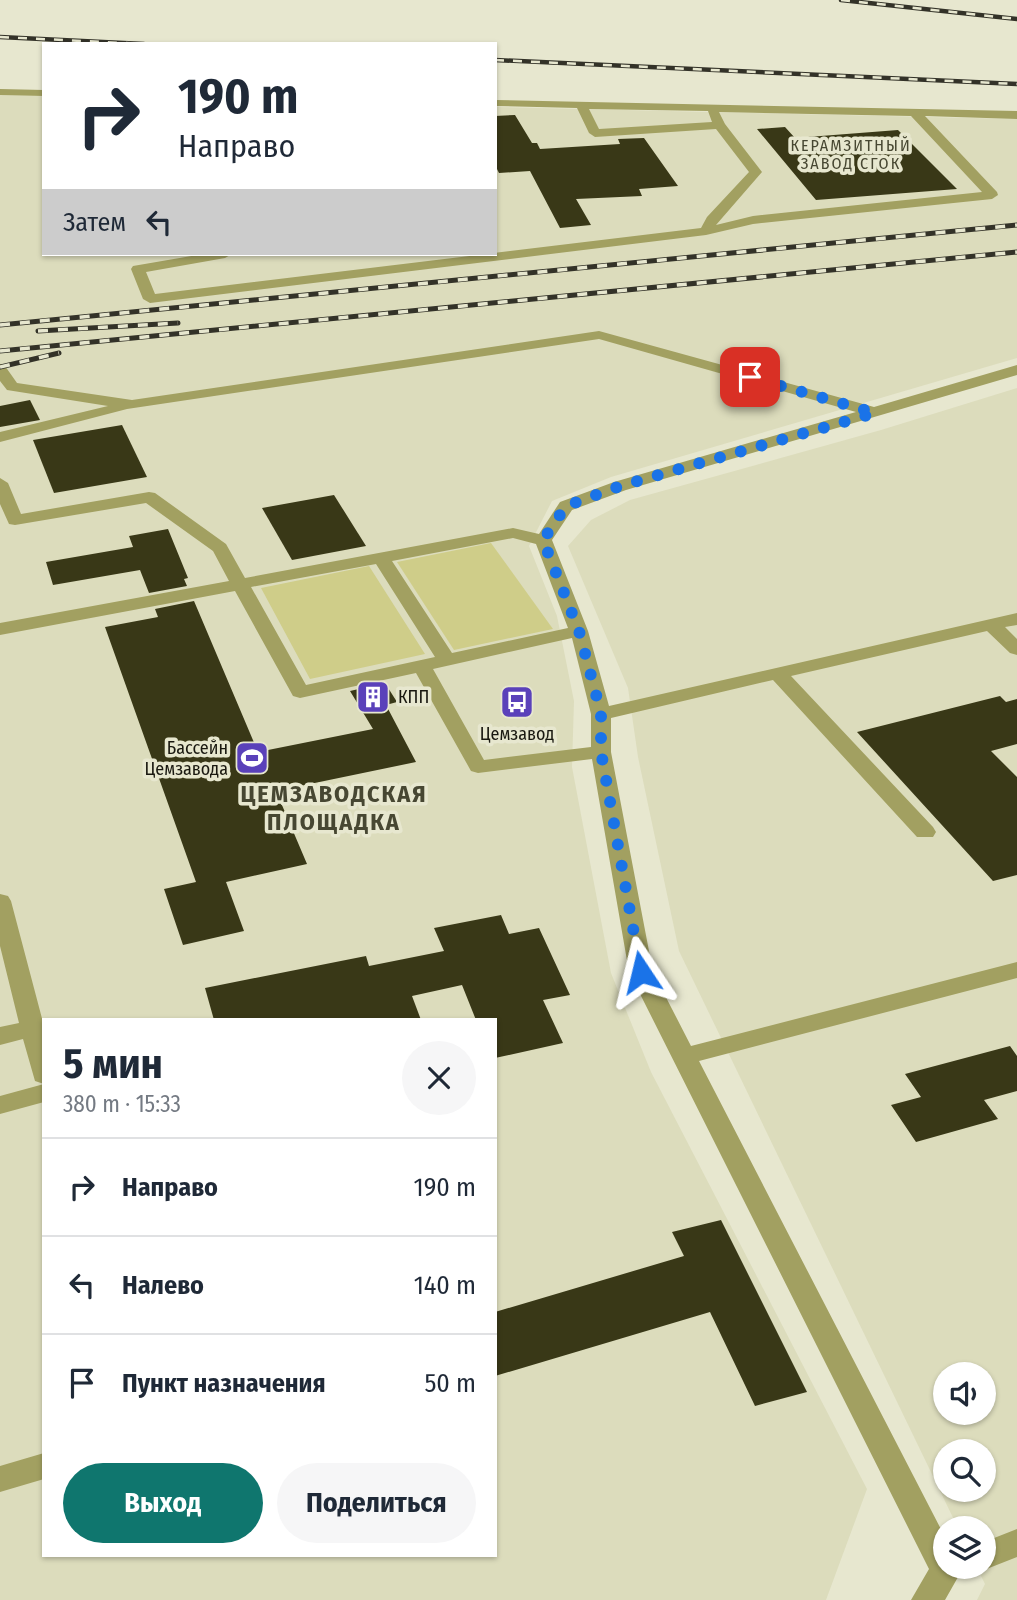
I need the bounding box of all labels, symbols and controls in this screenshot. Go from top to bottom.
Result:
text: 190 m [178,67,298,126]
icon: right [63,70,154,161]
text: Направо [178,127,295,165]
district label: КЕРАМЗИТНЫЙ ЗАВОД СГОК [790,136,912,173]
icon: left [140,203,178,241]
text: Затем [63,207,126,238]
pin [720,347,780,407]
icon: arrive [731,358,769,396]
building icon: КПП [354,678,392,716]
bus stop icon: Цемзавод [498,683,536,721]
place label: КПП [398,686,429,708]
place label: Цемзавод [480,723,554,745]
place label: Бассейн Цемзавода [145,737,228,780]
sports icon: Бассейн Цемзавода [233,739,271,777]
district label: ЦЕМЗАВОДСКАЯ ПЛОЩАДКА [240,780,428,836]
position arrow [604,935,678,1009]
text: 5 мин [63,1039,163,1089]
button: close [402,1041,476,1115]
text: 380 m · 15:33 [63,1090,181,1118]
icon: right [63,1168,101,1206]
text: Направо [122,1172,218,1203]
text: 190 m [414,1172,476,1203]
icon: left [63,1266,101,1304]
text: Налево [122,1270,204,1301]
text: 140 m [414,1270,476,1301]
map controls [933,1362,996,1579]
button: sound [933,1362,996,1425]
icon: arrive [63,1364,101,1402]
text: Пункт назначения [122,1368,326,1399]
text: 50 m [424,1368,476,1399]
button: search [933,1439,996,1502]
button: Выход [63,1463,263,1543]
button: Поделиться [277,1463,476,1543]
button: layers [933,1516,996,1579]

